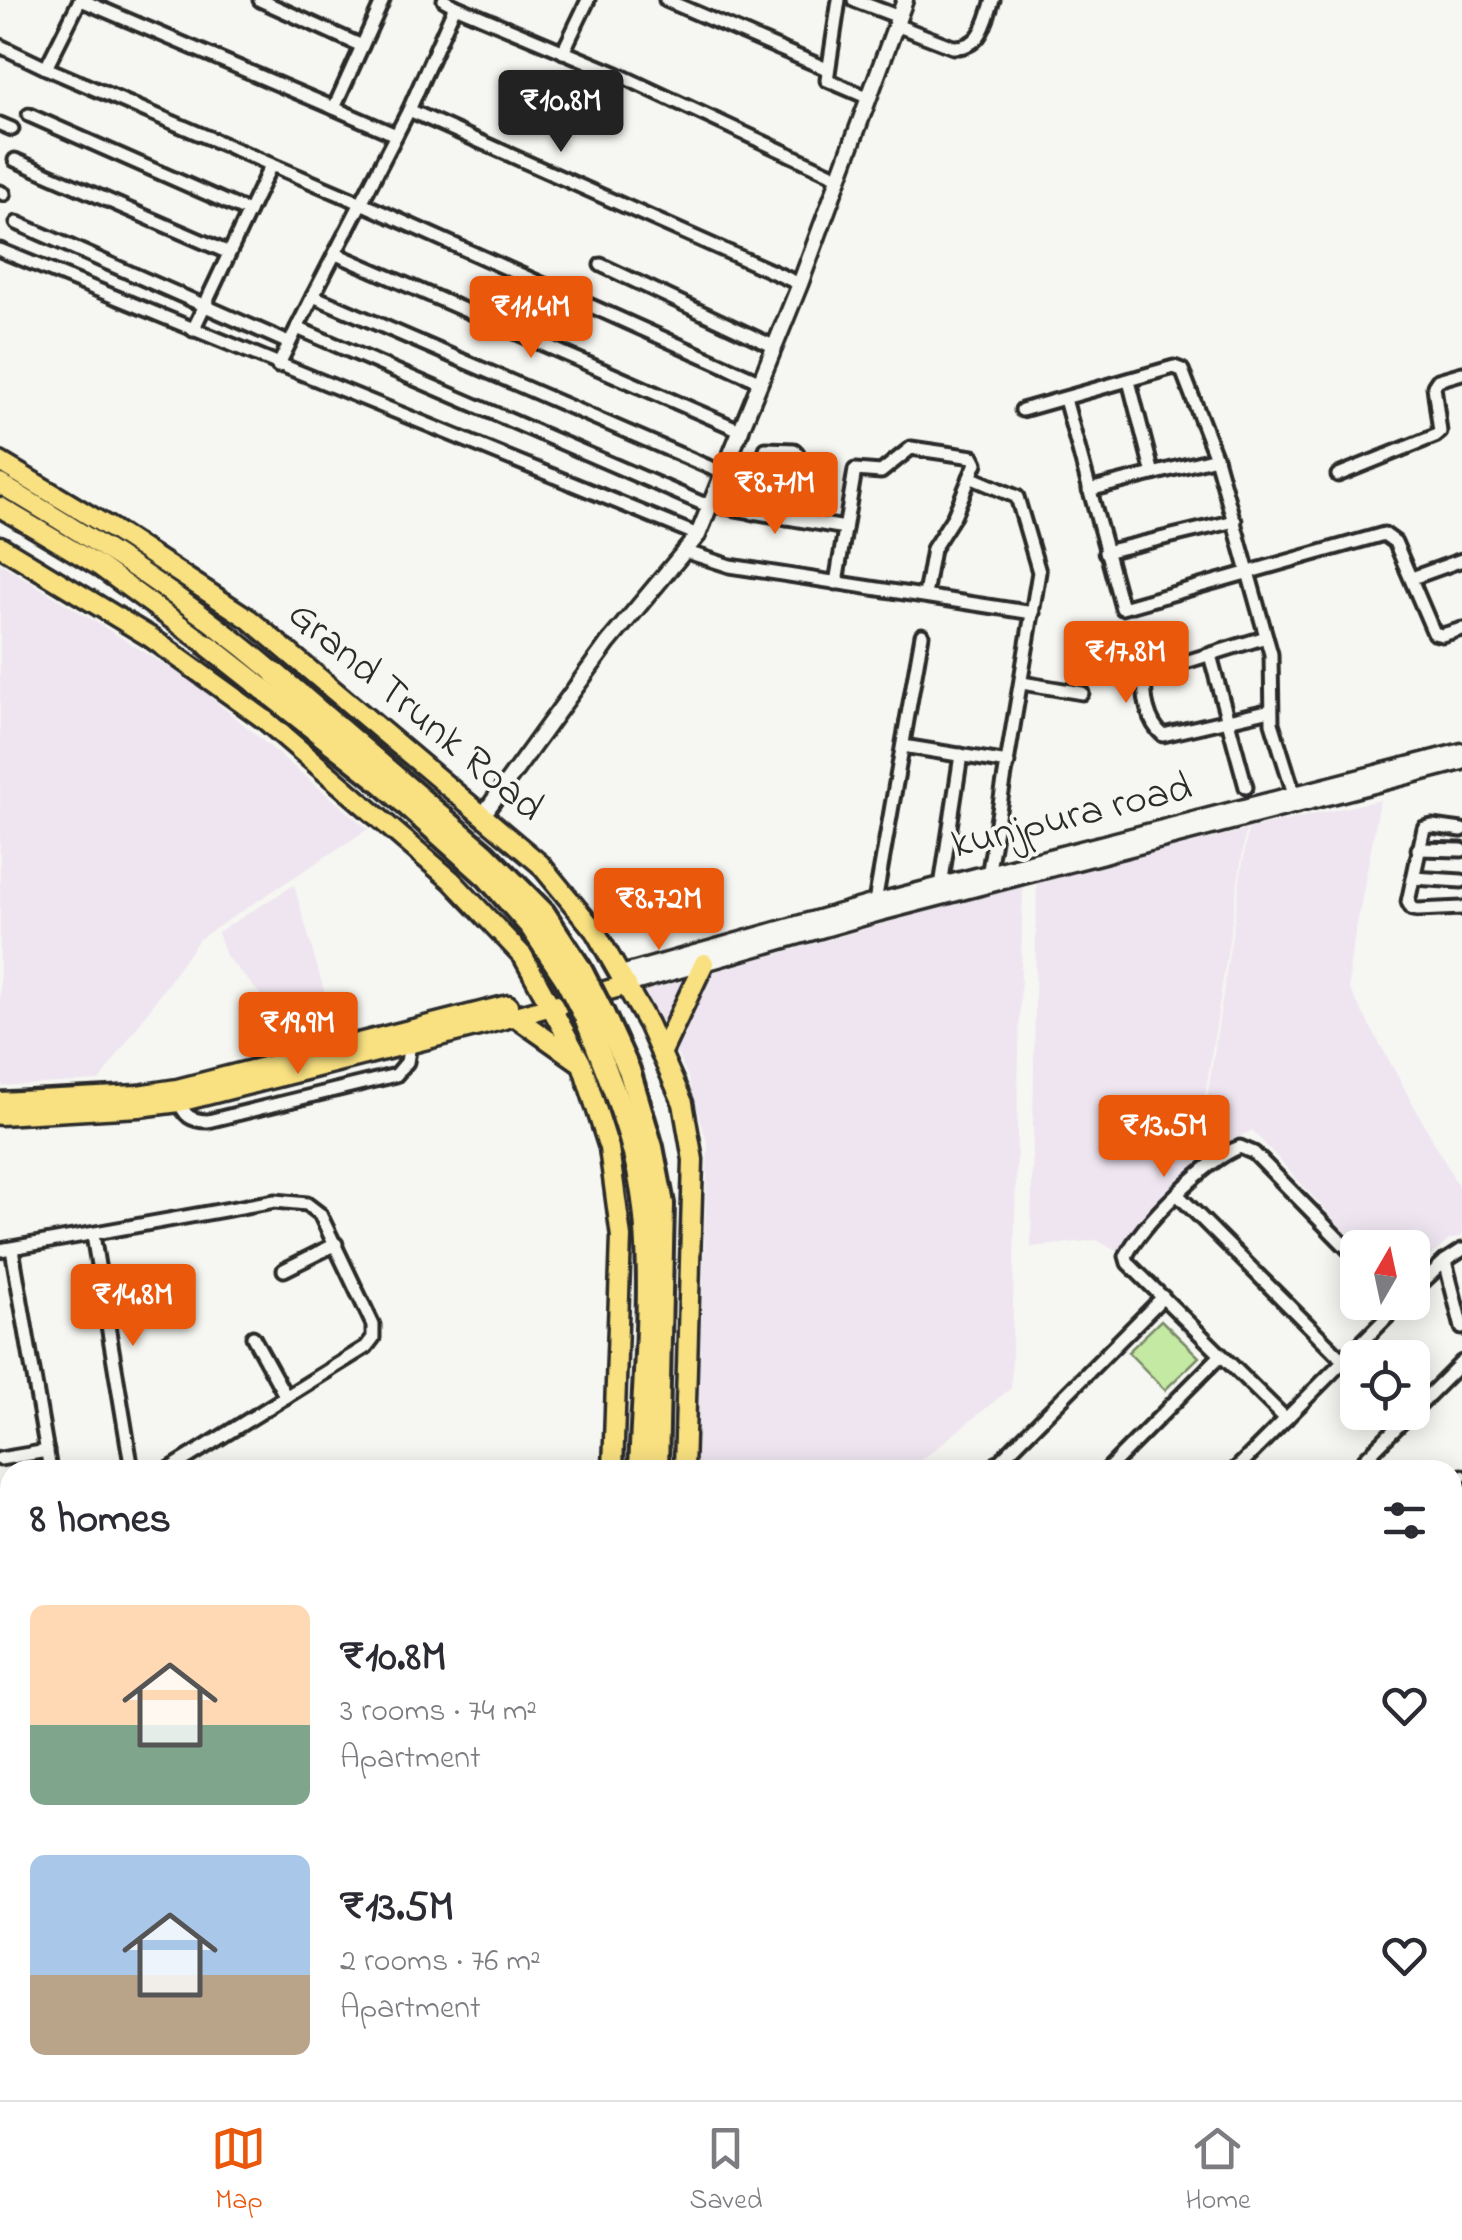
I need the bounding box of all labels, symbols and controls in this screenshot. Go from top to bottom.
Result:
pin: ₹10.8M [480,70,642,155]
text: ₹10.8M [520,79,602,126]
pin: ₹11.4M [450,276,612,361]
text: ₹11.4M [492,285,570,332]
pin: ₹8.71M [694,452,856,537]
text: ₹8.71M [735,461,815,508]
street label: Grand Trunk Road [273,586,557,838]
pin: ₹17.8M [1045,621,1207,706]
text: ₹17.8M [1086,630,1166,677]
street label: kunjpura road [946,758,1198,876]
pin: ₹8.72M [578,868,740,953]
text: ₹8.72M [616,877,702,924]
pin: ₹19.9M [217,992,379,1077]
text: ₹19.9M [261,1001,335,1048]
pin: ₹13.5M [1083,1095,1245,1180]
text: ₹13.5M [1121,1104,1207,1151]
north arrow [1340,1230,1430,1320]
map controls [1340,1230,1430,1430]
pin: ₹14.8M [52,1264,214,1349]
text: ₹14.8M [93,1273,173,1320]
button: locate [1340,1340,1430,1430]
text: 8 homes [30,1490,171,1551]
icon: filters [1377,1493,1432,1548]
text: ₹10.8M [340,1628,447,1689]
icon: home [110,1645,230,1765]
icon: heart [1377,1678,1432,1733]
text: 3 rooms · 74 m² [340,1689,537,1736]
text: Apartment [340,1736,481,1783]
text: ₹13.5M [340,1878,454,1939]
icon: home [110,1895,230,2015]
icon: heart [1377,1928,1432,1983]
text: 2 rooms · 76 m² [340,1939,541,1986]
text: Apartment [340,1986,481,2033]
tab: Map [211,2121,266,2222]
tab: Saved [689,2121,762,2222]
tab: Home [1185,2121,1251,2222]

